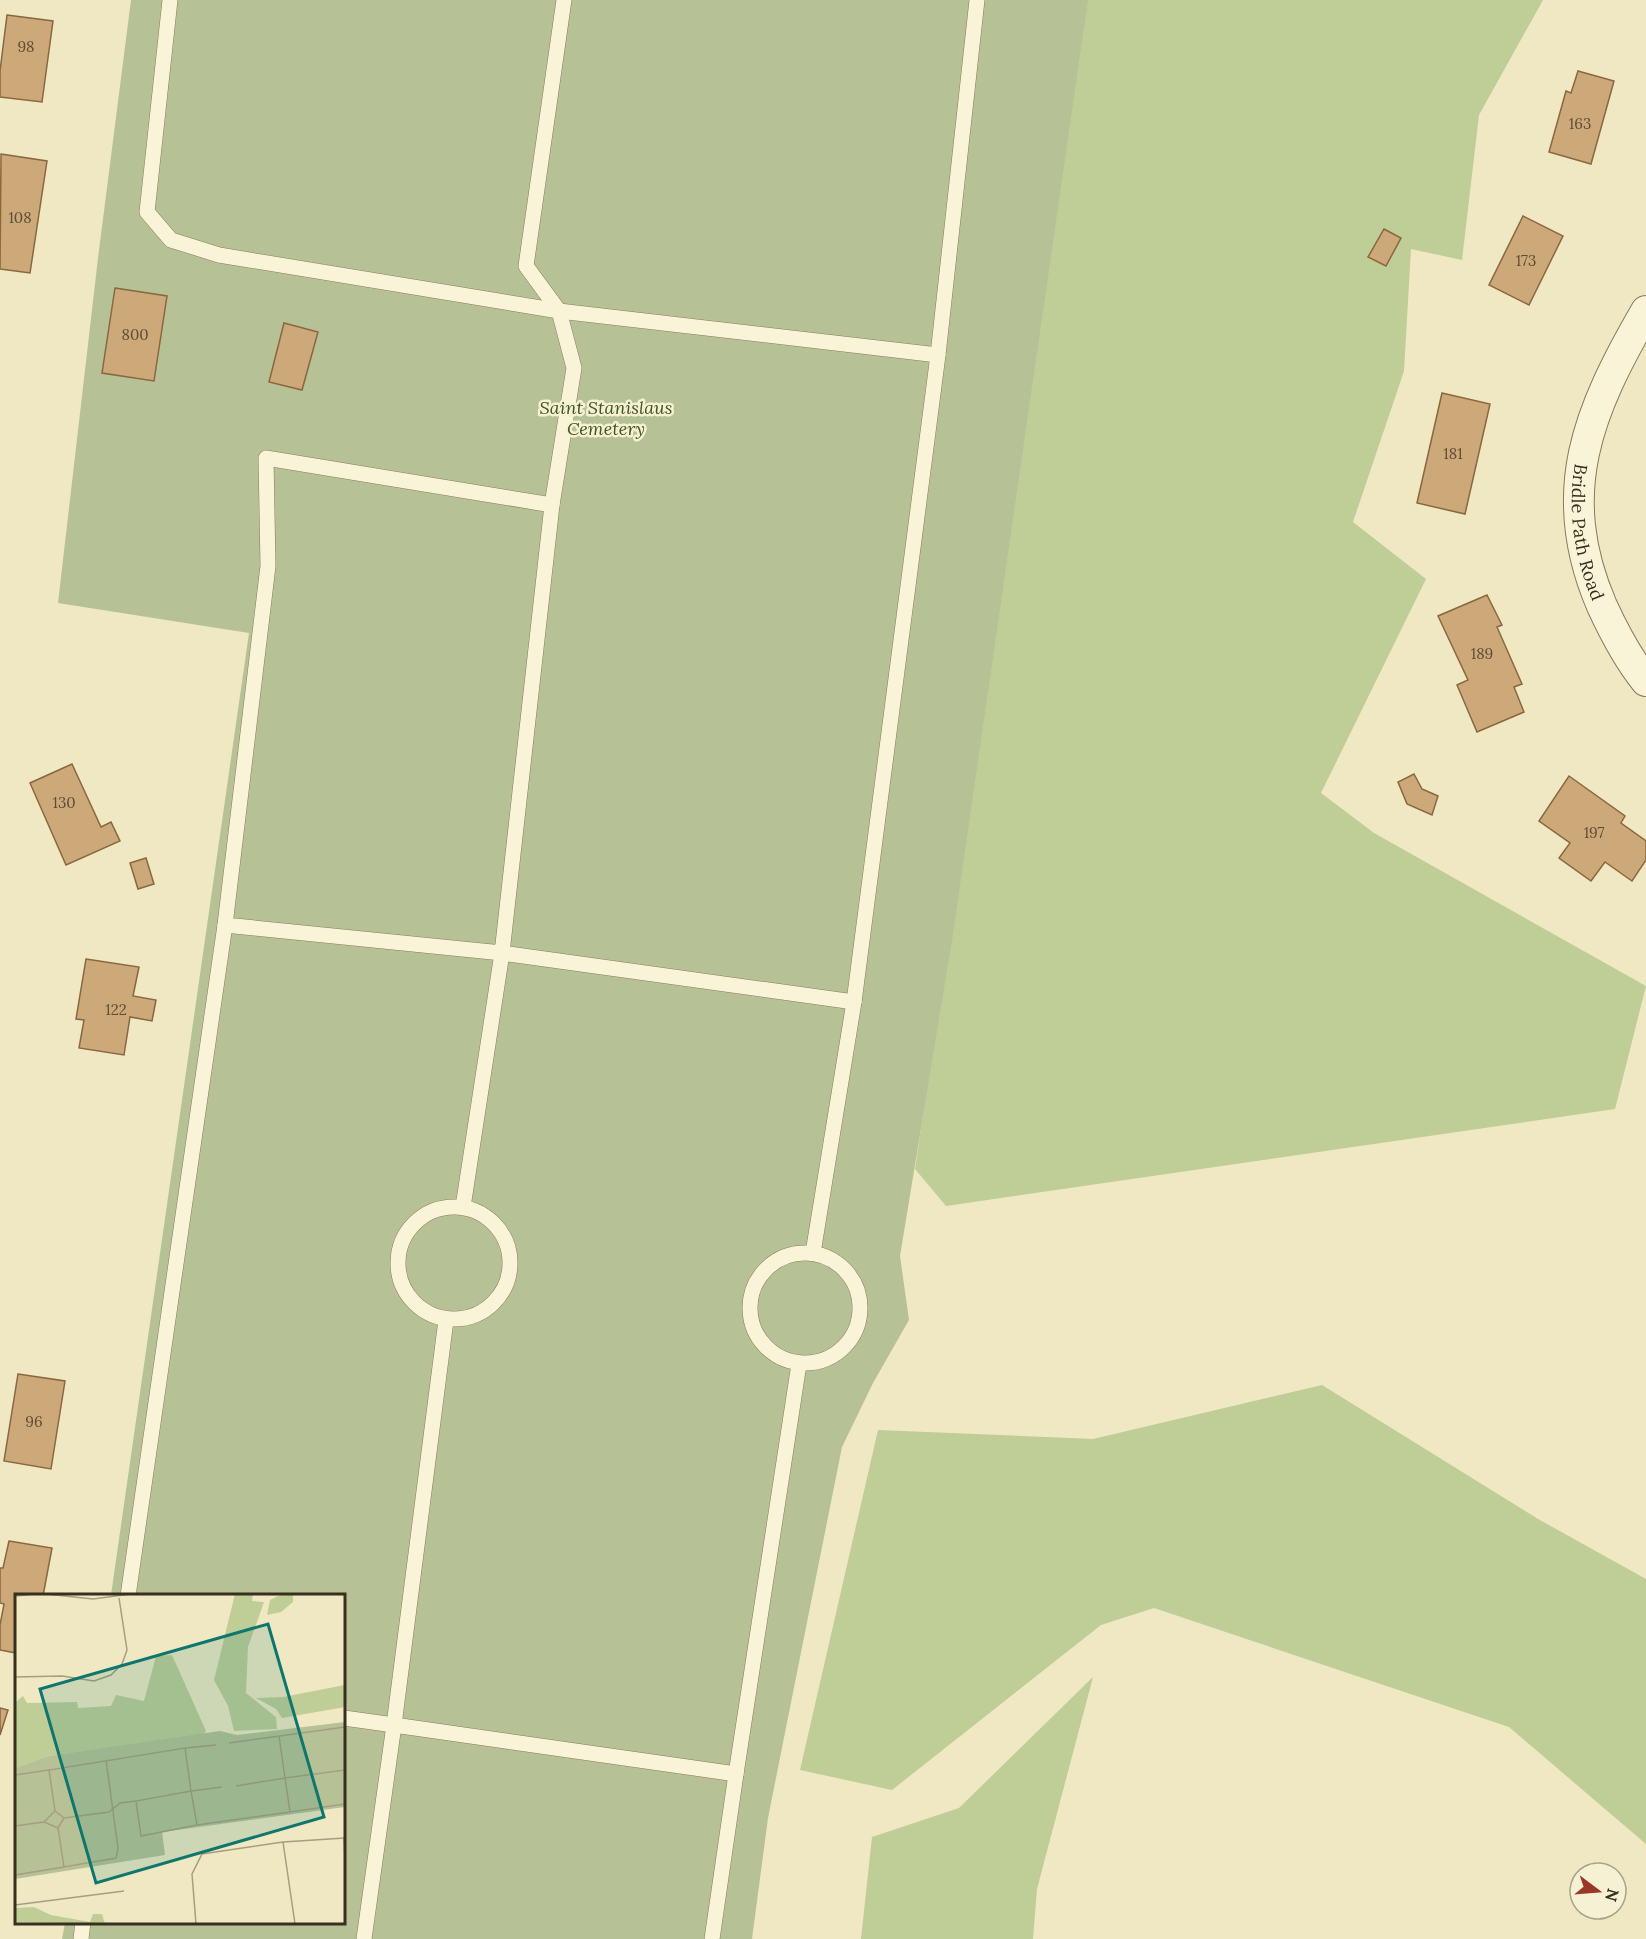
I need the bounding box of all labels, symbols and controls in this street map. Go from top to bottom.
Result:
house number: 98 [17,37,35,56]
house number: 163 [1569,114,1591,133]
house number: 108 [8,208,32,227]
house number: 173 [1516,251,1536,270]
house number: 800 [121,325,149,344]
park label: Saint Stanislaus Cemetery [540,396,672,440]
house number: 181 [1443,444,1463,463]
street label: Bridle Path Road [1567,462,1610,604]
house number: 189 [1471,644,1493,663]
house number: 130 [52,793,76,812]
house number: 197 [1584,823,1604,842]
house number: 122 [105,1000,127,1019]
house number: 96 [25,1412,43,1431]
inset map [15,1594,345,1924]
north arrow [1568,1861,1628,1921]
text: N [1601,1886,1624,1904]

